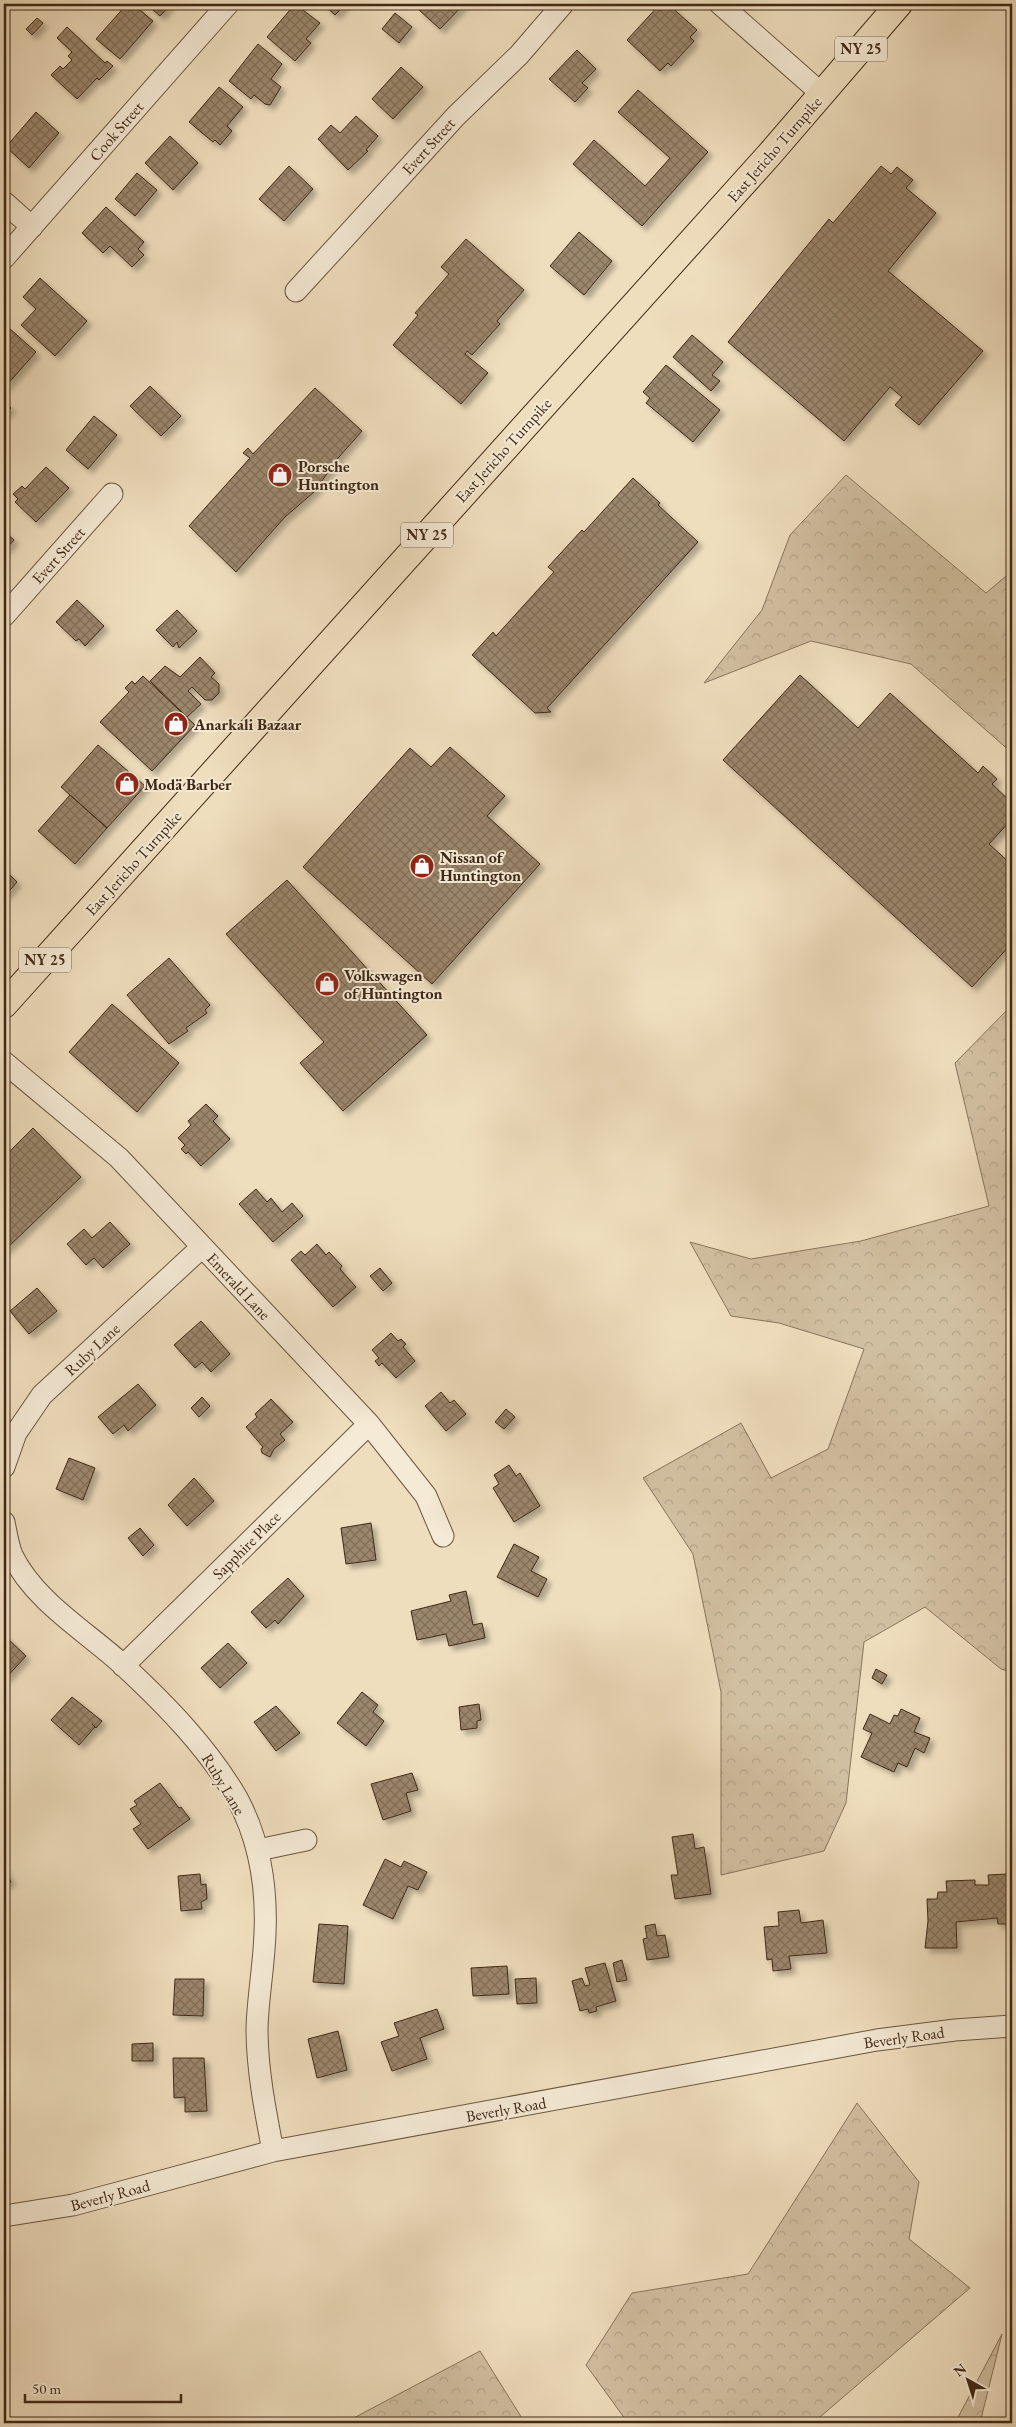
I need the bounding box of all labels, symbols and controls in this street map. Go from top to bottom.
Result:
road number: NY 25 [835,36,887,62]
street label: East Jericho Turnpike [722,92,826,207]
street label: Cook Street [85,97,148,166]
street label: Evert Street [397,113,460,179]
street label: East Jericho Turnpike [451,393,556,507]
place label: Porsche Huntington [298,456,379,495]
shop icon: Porsche Huntington [267,462,293,488]
street label: Evert Street [27,522,90,588]
road number: NY 25 [401,522,453,548]
shop icon: Anarkali Bazaar [163,711,189,737]
place label: Anarkali Bazaar [193,714,302,735]
shop icon: Modä Barber [114,771,140,797]
place label: Modä Barber [144,774,232,795]
street label: East Jericho Turnpike [81,806,186,920]
place label: Nissan of Huntington [440,847,521,886]
shop icon: Nissan of Huntington [409,853,435,879]
road number: NY 25 [19,948,71,972]
place label: Volkswagen of Huntington [344,965,443,1004]
shop icon: Volkswagen of Huntington [314,971,340,997]
street label: Emerald Lane [202,1248,275,1325]
street label: Ruby Lane [60,1318,124,1380]
street label: Sapphire Place [208,1507,285,1584]
street label: Ruby Lane [197,1750,250,1819]
street label: Beverly Road [862,2021,947,2054]
street label: Beverly Road [464,2092,549,2127]
street label: Beverly Road [68,2175,153,2216]
north arrow [944,2354,994,2404]
text: N [950,2359,970,2380]
scale bar [25,2372,181,2404]
text: 50 m [32,2379,61,2398]

